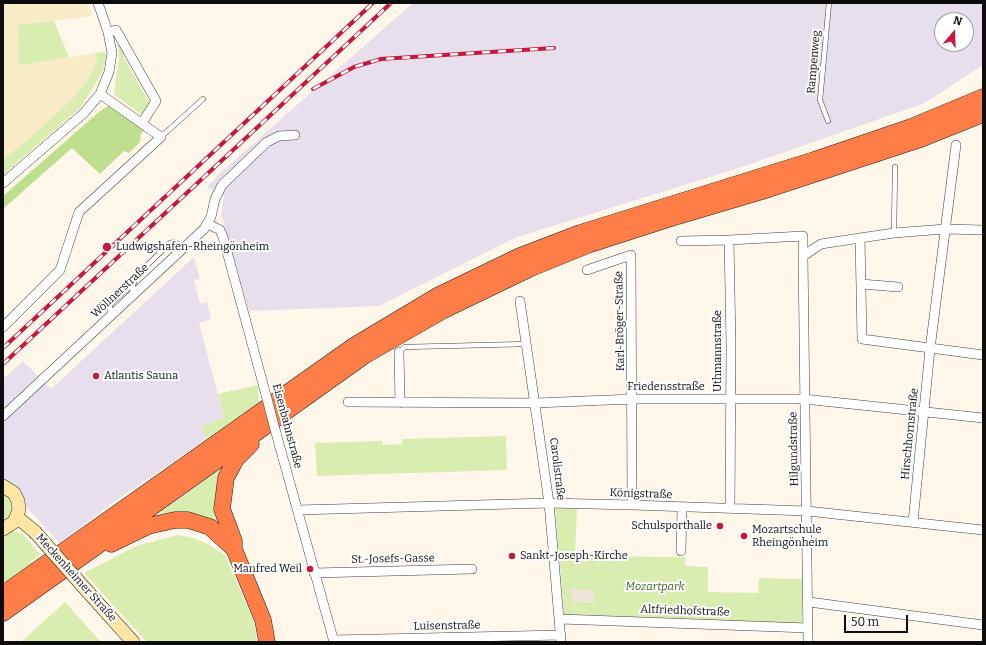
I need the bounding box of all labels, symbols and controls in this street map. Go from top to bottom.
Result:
north arrow [934,12,974,52]
text: N [952,14,964,29]
street label: Rampenweg [805,30,823,94]
place label: Ludwigshafen-Rheingönheim [116,240,269,254]
marker: Ludwigshafen-Rheingönheim [101,241,113,253]
street label: Wöllnerstraße [89,261,151,321]
street label: Karl-Bröger-Straße [613,271,627,371]
street label: Uthmannstraße [711,310,725,392]
place label: Atlantis Sauna [104,369,178,383]
marker: Atlantis Sauna [91,371,101,381]
street label: Friedensstraße [627,380,705,394]
street label: Eisenbahnstraße [269,382,305,470]
street label: Hirschhornstraße [899,388,921,480]
street label: Hilgundstraße [787,412,801,486]
street label: Carolistraße [547,437,567,501]
street label: Königstraße [609,486,673,502]
place label: Schulsporthalle [631,519,712,533]
marker: Schulsporthalle [715,521,725,531]
place label: Mozartschule Rheingönheim [752,523,828,549]
street label: Meckenheimer Straße [33,531,119,625]
marker: Mozartschule Rheingönheim [739,531,749,541]
place label: Sankt-Joseph-Kirche [520,549,628,563]
marker: Sankt-Joseph-Kirche [507,551,517,561]
street label: St.-Josefs-Gasse [351,552,435,566]
place label: Manfred Weil [233,562,302,576]
marker: Manfred Weil [305,564,315,574]
park label: Mozartpark [626,580,684,594]
street label: Altfriedhofstraße [640,603,730,619]
scale bar [846,607,910,633]
text: 50 m [851,615,879,629]
street label: Luisenstraße [413,619,481,633]

